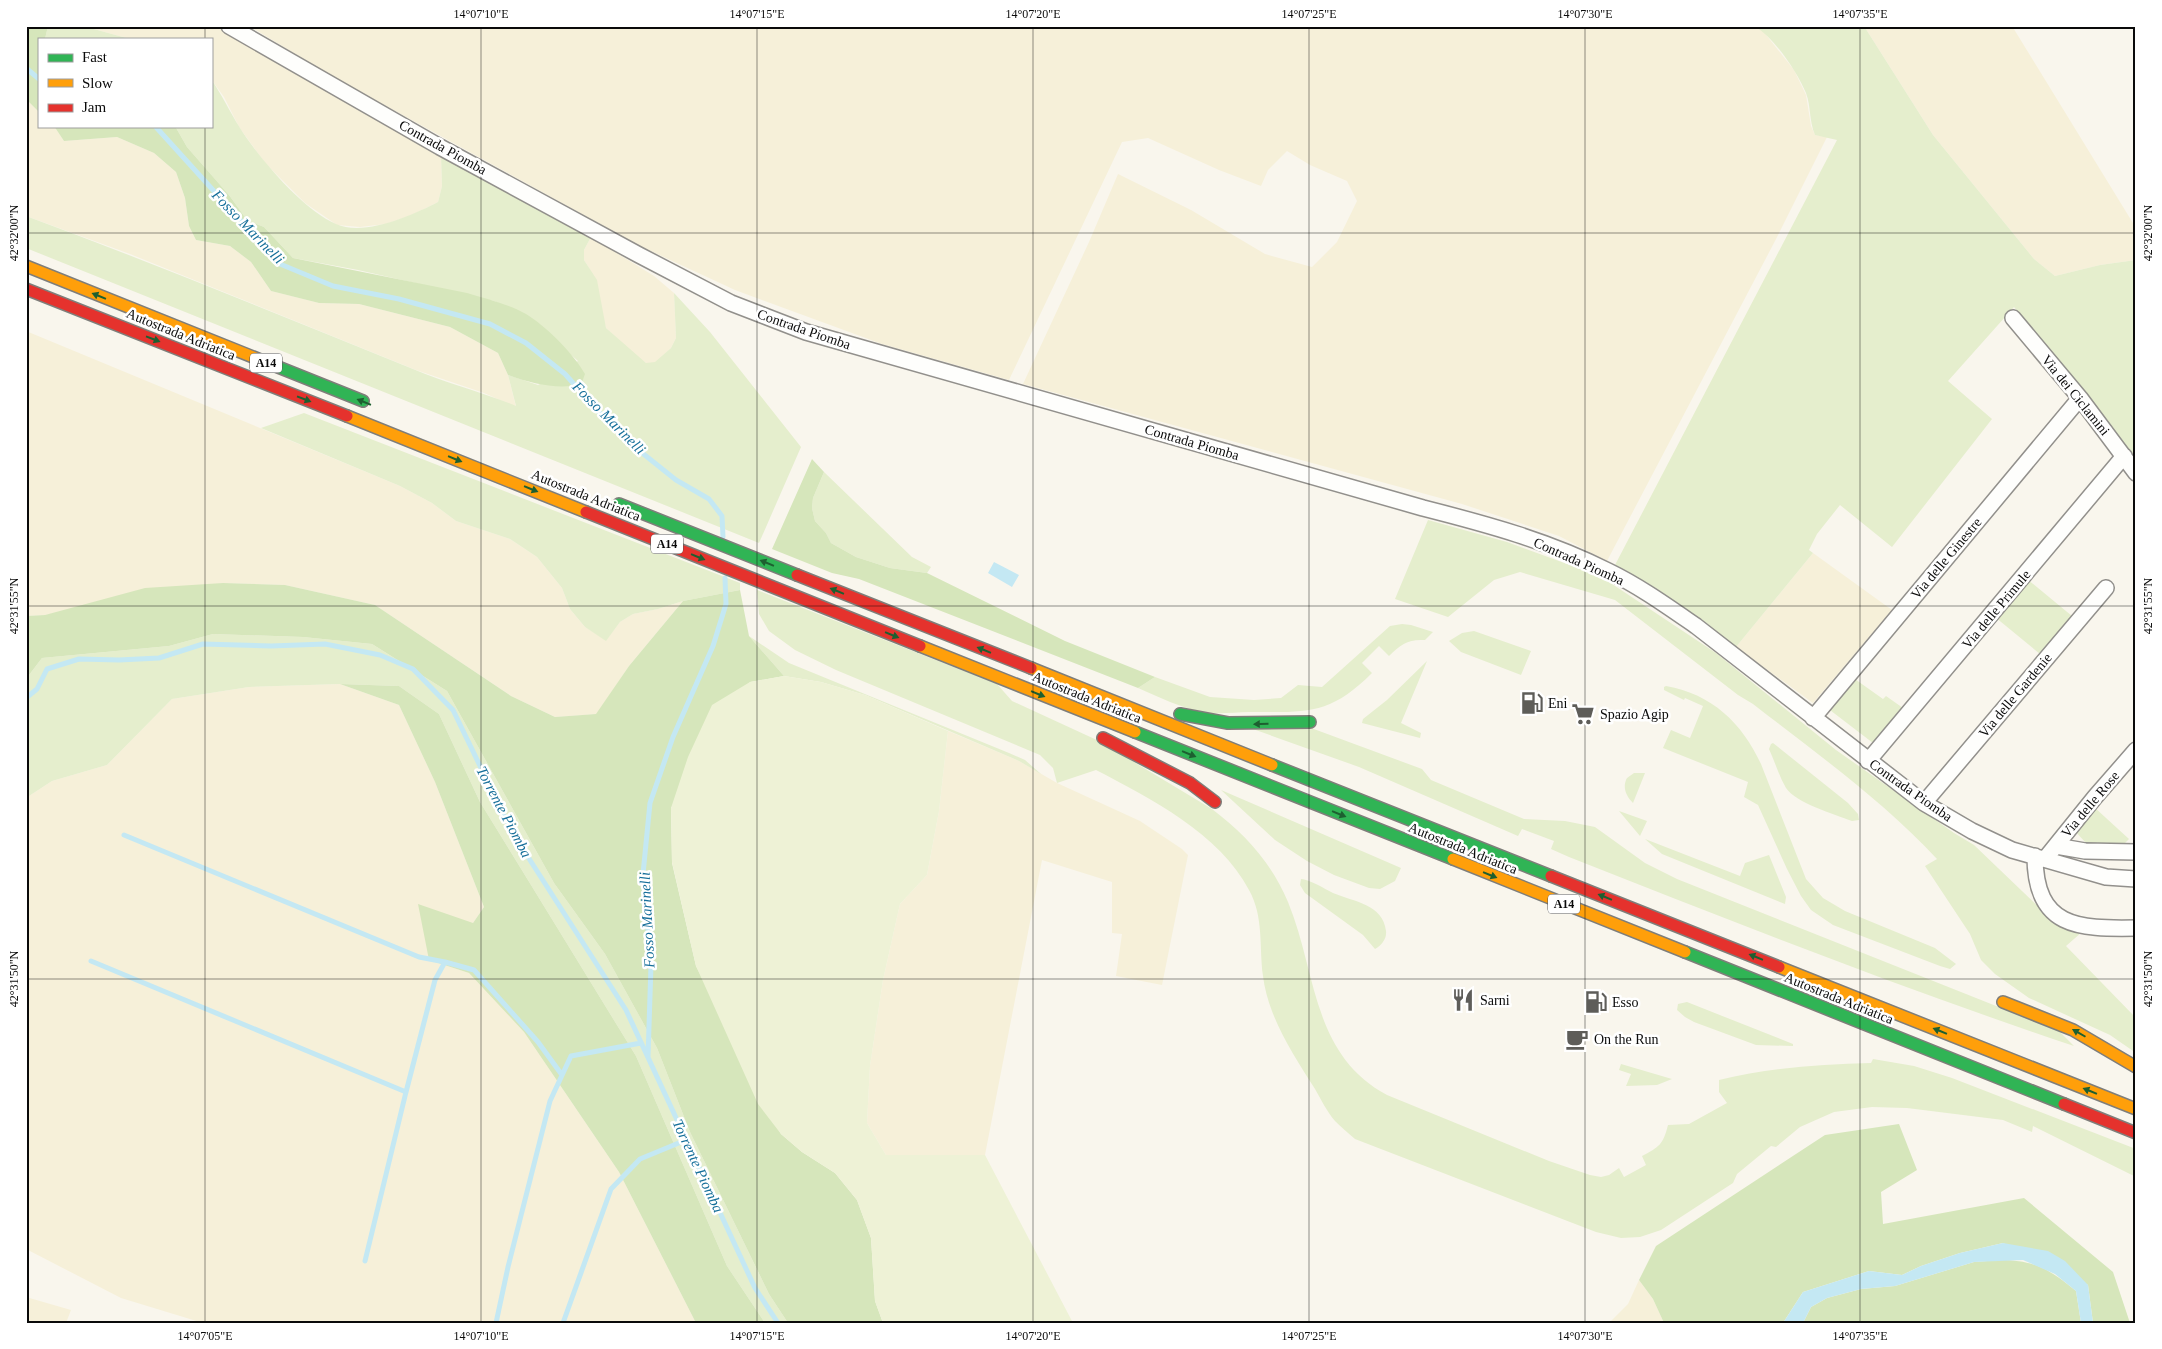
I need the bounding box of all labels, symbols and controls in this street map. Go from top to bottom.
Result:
text: 14°07'10"E [453,7,509,21]
text: 14°07'15"E [729,7,785,21]
text: 14°07'20"E [1005,7,1061,21]
text: 14°07'25"E [1281,7,1337,21]
text: 14°07'30"E [1557,7,1613,21]
text: 14°07'35"E [1832,7,1888,21]
legend [38,38,212,128]
text: Fast [82,49,108,65]
text: Slow [82,75,113,91]
text: Jam [82,99,106,115]
street label: Contrada Piomba [396,117,490,178]
water label: Fosso Marinelli [208,186,287,267]
text: 42°32'00"N [7,204,21,261]
text: 42°32'00"N [2141,204,2155,261]
one-way arrow [92,291,107,299]
street label: Autostrada Adriatica [124,306,238,363]
street label: Contrada Piomba [755,306,853,353]
one-way arrow [146,336,160,344]
street label: Via dei Ciclamini [2039,352,2113,438]
road number: A14 [250,353,282,372]
water label: Fosso Marinelli [569,378,649,458]
one-way arrow [297,395,312,403]
one-way arrow [356,398,371,406]
street label: Contrada Piomba [1143,422,1242,463]
one-way arrow [448,455,463,463]
street label: Autostrada Adriatica [529,467,643,524]
one-way arrow [524,486,538,494]
street label: Via delle Ginestre [1908,515,1985,602]
road number: A14 [651,534,683,554]
street label: Contrada Piomba [1531,535,1627,588]
one-way arrow [691,553,705,561]
one-way arrow [759,559,774,567]
street label: Via delle Primule [1959,567,2034,652]
text: 42°31'55"N [7,577,21,634]
text: 42°31'55"N [2141,577,2155,634]
one-way arrow [829,587,844,594]
one-way arrow [885,632,900,639]
one-way arrow [976,646,991,654]
street label: Via delle Gardenie [1976,650,2055,740]
street label: Autostrada Adriatica [1030,669,1144,726]
one-way arrow [1031,690,1045,698]
fuel station icon: Eni [1519,690,1545,716]
place label: Eni [1548,696,1568,711]
supermarket icon: Spazio Agip [1570,701,1596,727]
place label: Spazio Agip [1600,707,1669,722]
one-way arrow [1253,720,1269,728]
one-way arrow [1182,750,1197,758]
street label: Contrada Piomba [1866,756,1956,825]
water label: Torrente Piomba [473,764,535,860]
street label: Via delle Rose [2058,768,2122,840]
one-way arrow [1332,811,1347,819]
street label: Autostrada Adriatica [1406,820,1520,877]
one-way arrow [1483,871,1498,879]
water label: Fosso Marinelli [636,872,658,969]
one-way arrow [1598,893,1613,900]
road number: A14 [1548,894,1580,914]
text: 42°31'50"N [7,950,21,1007]
text: 42°31'50"N [2141,950,2155,1007]
one-way arrow [1749,953,1763,961]
street label: Autostrada Adriatica [1782,970,1896,1027]
restaurant icon: Sarni [1450,987,1476,1013]
fuel station icon: Esso [1583,989,1609,1015]
place label: Sarni [1480,993,1510,1008]
place label: Esso [1612,995,1638,1010]
cafe icon: On the Run [1564,1026,1590,1052]
one-way arrow [1933,1026,1947,1034]
one-way arrow [2072,1029,2086,1038]
place label: On the Run [1594,1032,1659,1047]
one-way arrow [2083,1087,2098,1094]
water label: Torrente Piomba [669,1117,727,1215]
text: 14°07'05"E [177,1329,233,1343]
text: 14°07'10"E [453,1329,509,1343]
text: 14°07'15"E [729,1329,785,1343]
text: 14°07'20"E [1005,1329,1061,1343]
text: 14°07'25"E [1281,1329,1337,1343]
text: 14°07'30"E [1557,1329,1613,1343]
text: 14°07'35"E [1832,1329,1888,1343]

